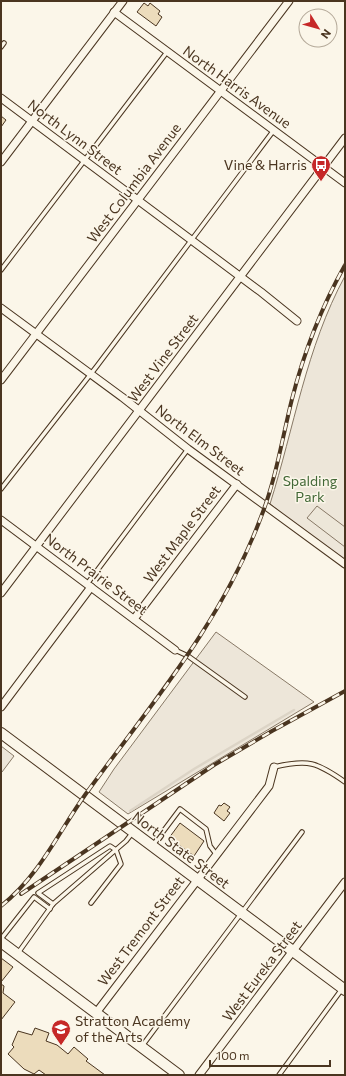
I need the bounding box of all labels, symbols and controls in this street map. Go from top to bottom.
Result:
north arrow [298,8,338,48]
text: N [319,27,334,42]
street label: North Harris Avenue [180,42,295,131]
street label: North Lynn Street [25,95,126,178]
street label: West Columbia Avenue [83,119,184,246]
bus stop icon: Vine & Harris [310,154,332,182]
place label: Vine & Harris [224,156,307,173]
street label: West Vine Street [124,310,202,405]
street label: North Elm Street [152,401,248,479]
park label: Spalding Park [283,472,338,505]
street label: West Maple Street [139,481,224,586]
street label: North Prairie Street [41,529,152,618]
street label: North State Street [129,807,233,892]
street label: West Tremont Street [94,872,187,989]
street label: West Eureka Street [218,917,305,1024]
place label: Stratton Academy of the Arts [75,1012,190,1045]
school or university icon: Stratton Academy of the Arts [50,1018,72,1046]
scale bar [210,1042,330,1068]
text: 100 m [216,1048,250,1062]

